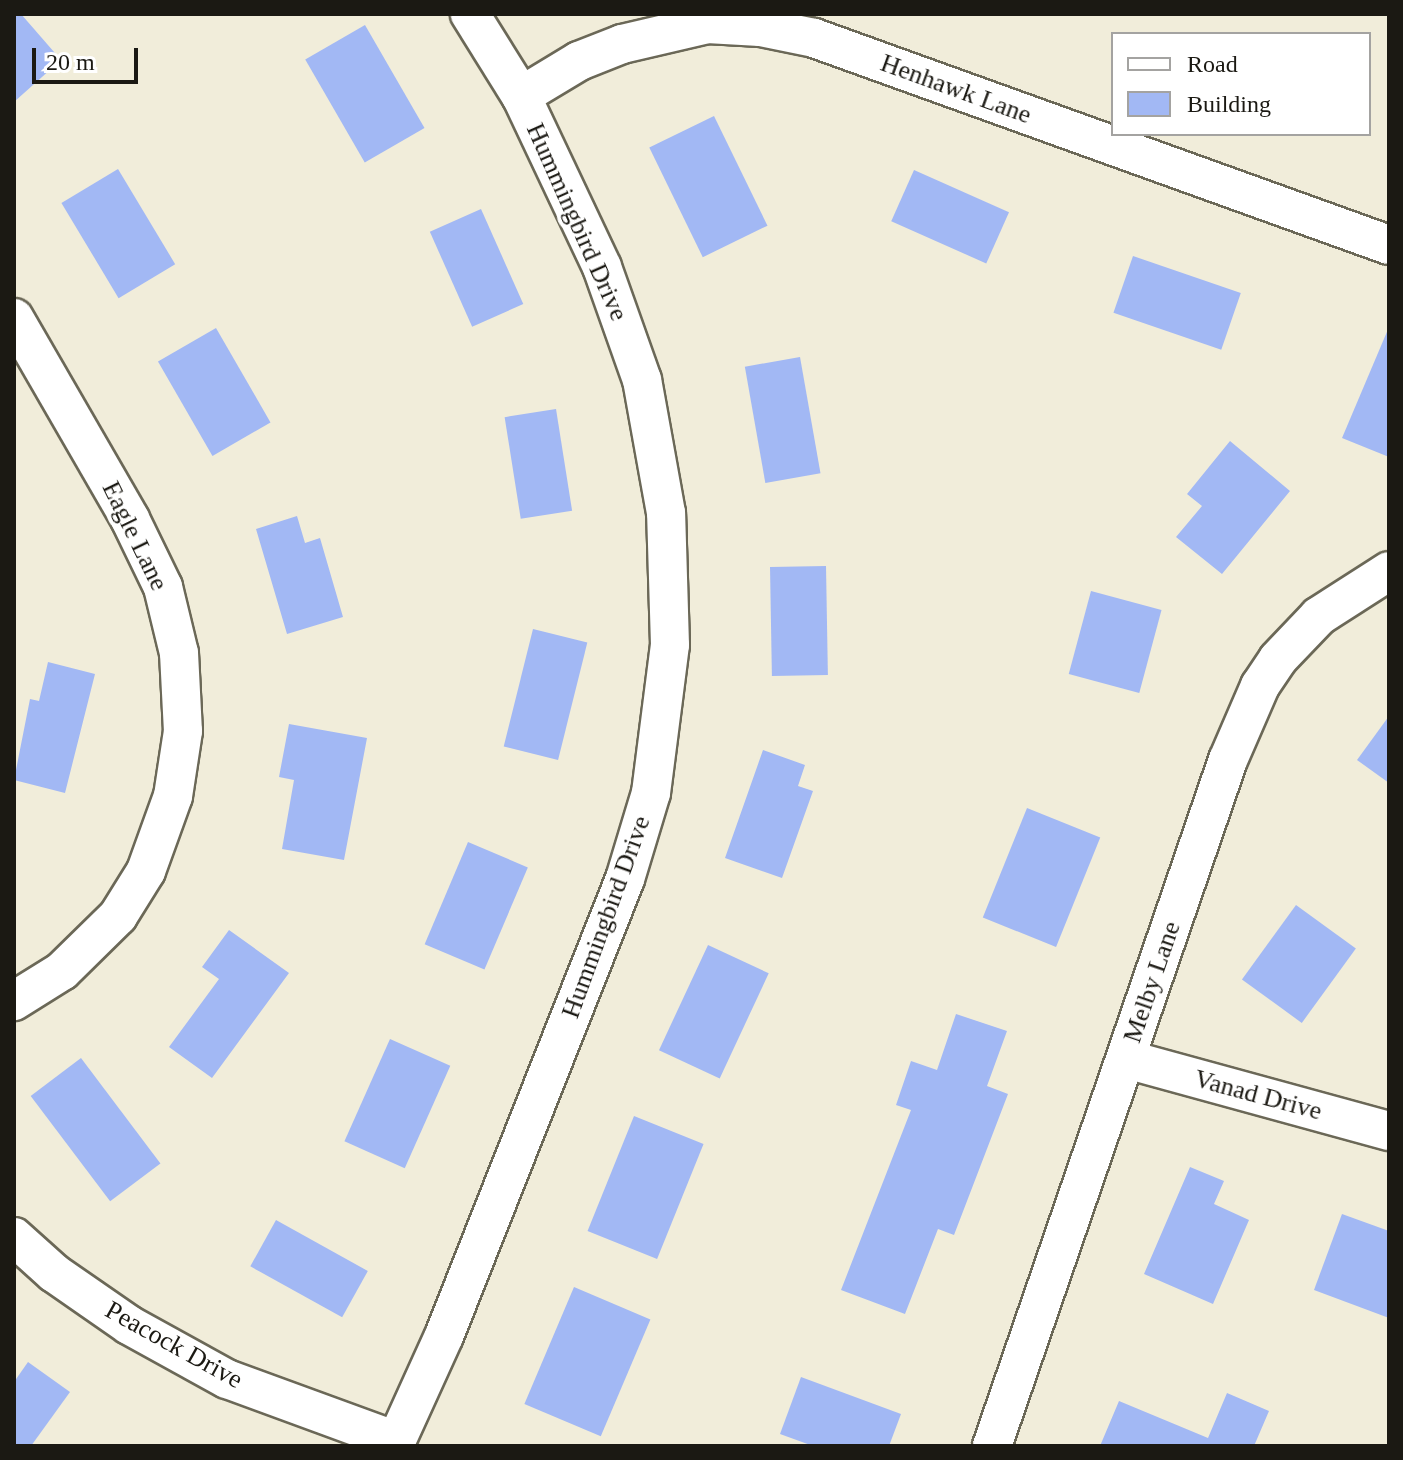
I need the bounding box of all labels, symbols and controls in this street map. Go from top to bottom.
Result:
scale bar [36,32,142,82]
legend [1111,32,1371,136]
street label: Henhawk Lane [876,47,1036,131]
text: 20 m [46,49,95,75]
text: Road [1187,51,1238,77]
text: Building [1187,91,1271,117]
street label: Hummingbird Drive [519,118,635,326]
street label: Eagle Lane [95,476,175,596]
street label: Hummingbird Drive [555,812,657,1022]
street label: Melby Lane [1117,917,1187,1047]
street label: Vanad Drive [1191,1063,1325,1127]
street label: Peacock Drive [100,1294,248,1396]

